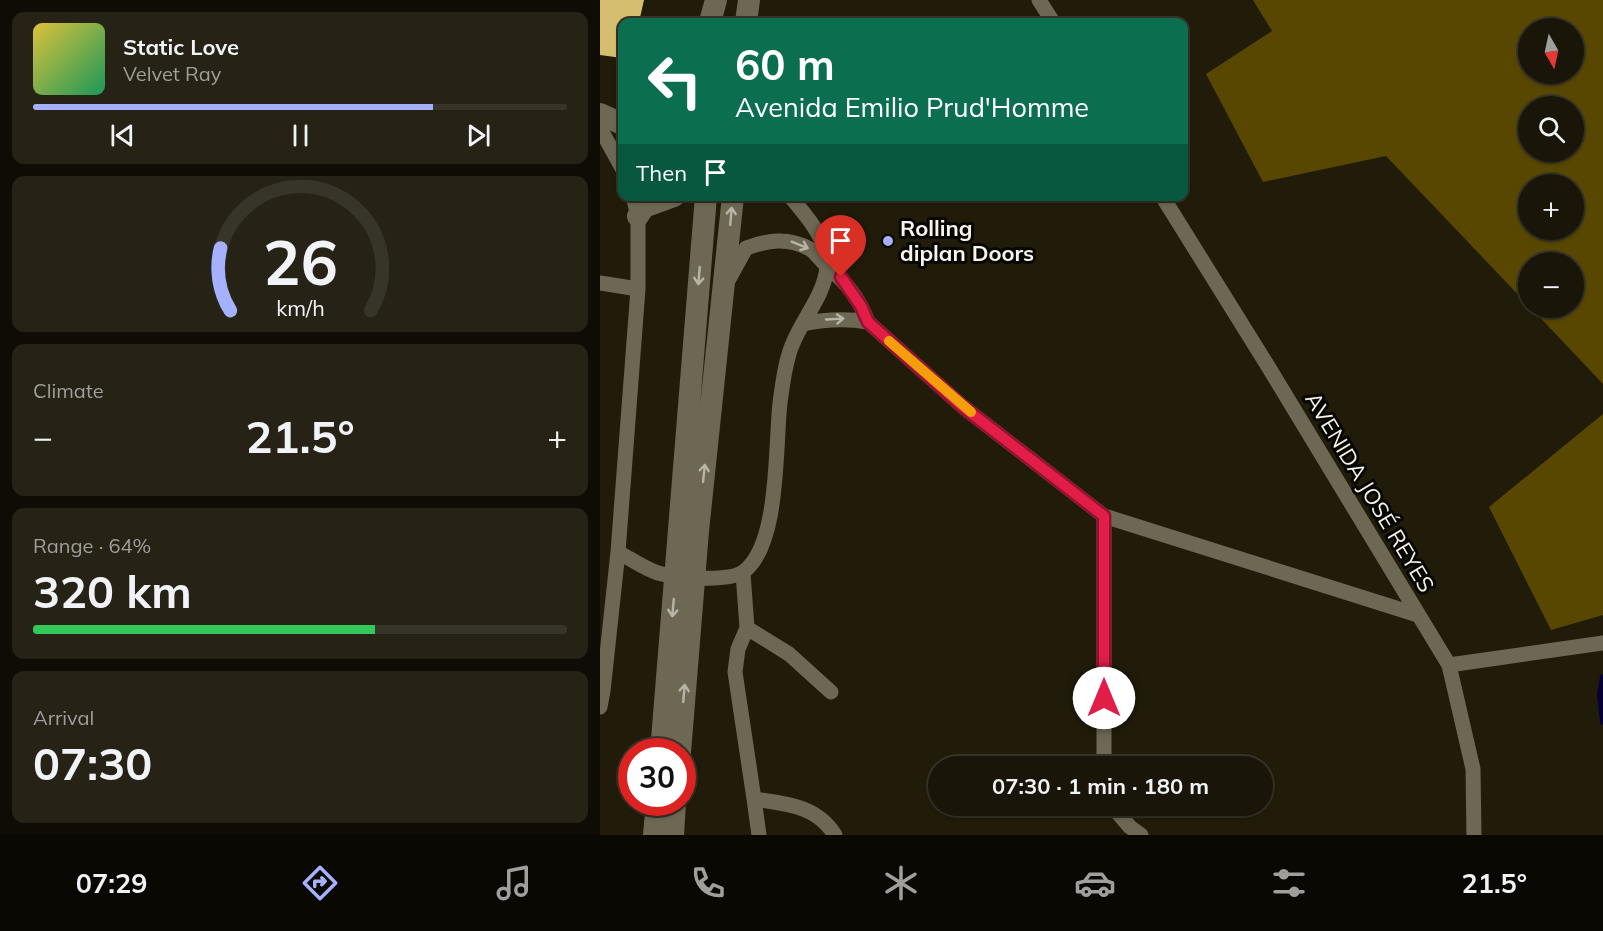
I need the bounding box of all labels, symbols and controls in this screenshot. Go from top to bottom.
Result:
north arrow [1518,18,1584,84]
map controls [1518,18,1584,318]
text: Static Love [123,33,239,61]
text: 60 m [735,38,835,91]
icon: left [636,42,714,120]
text: Velvet Ray [123,61,221,86]
text: Avenida Emilio Prud'Homme [735,90,1089,124]
button: search [1518,96,1584,162]
icon: previous [106,119,139,152]
icon: pause [284,119,317,152]
icon: next [462,119,495,152]
icon: arrive [699,156,732,189]
text: Then [636,159,687,187]
button: + [1518,174,1584,240]
one-way arrow [726,207,737,226]
place label: Rolling diplan Doors [900,214,1034,267]
pin [815,215,866,277]
text: 26 [263,222,337,301]
icon: arrive [824,224,857,257]
marker: Rolling diplan Doors [881,234,895,248]
one-way arrow [790,240,809,251]
button: − [1518,252,1584,318]
one-way arrow [694,265,705,285]
text: km/h [276,294,324,321]
one-way arrow [825,314,845,325]
text: Climate [33,378,104,403]
street label: AVENIDA JOSÉ REYES [1299,387,1441,597]
text: 21.5° [245,408,355,464]
text: − [33,416,53,457]
text: + [547,416,567,457]
one-way arrow [699,463,710,483]
text: Range · 64% [33,533,151,558]
text: 320 km [33,563,192,619]
one-way arrow [667,598,678,618]
position arrow [1072,666,1136,730]
one-way arrow [679,684,690,704]
text: Arrival [33,705,94,730]
text: 07:30 [33,735,152,791]
speed limit sign: 30 [618,738,696,816]
text: 07:30 · 1 min · 180 m [992,772,1209,800]
icon: directions [299,862,341,904]
icon: music [493,862,535,904]
icon: phone [687,862,729,904]
icon: climate [880,862,922,904]
icon: car [1074,862,1116,904]
icon: filters [1268,862,1310,904]
text: 07:29 [76,866,147,900]
text: 21.5° [1462,866,1527,900]

